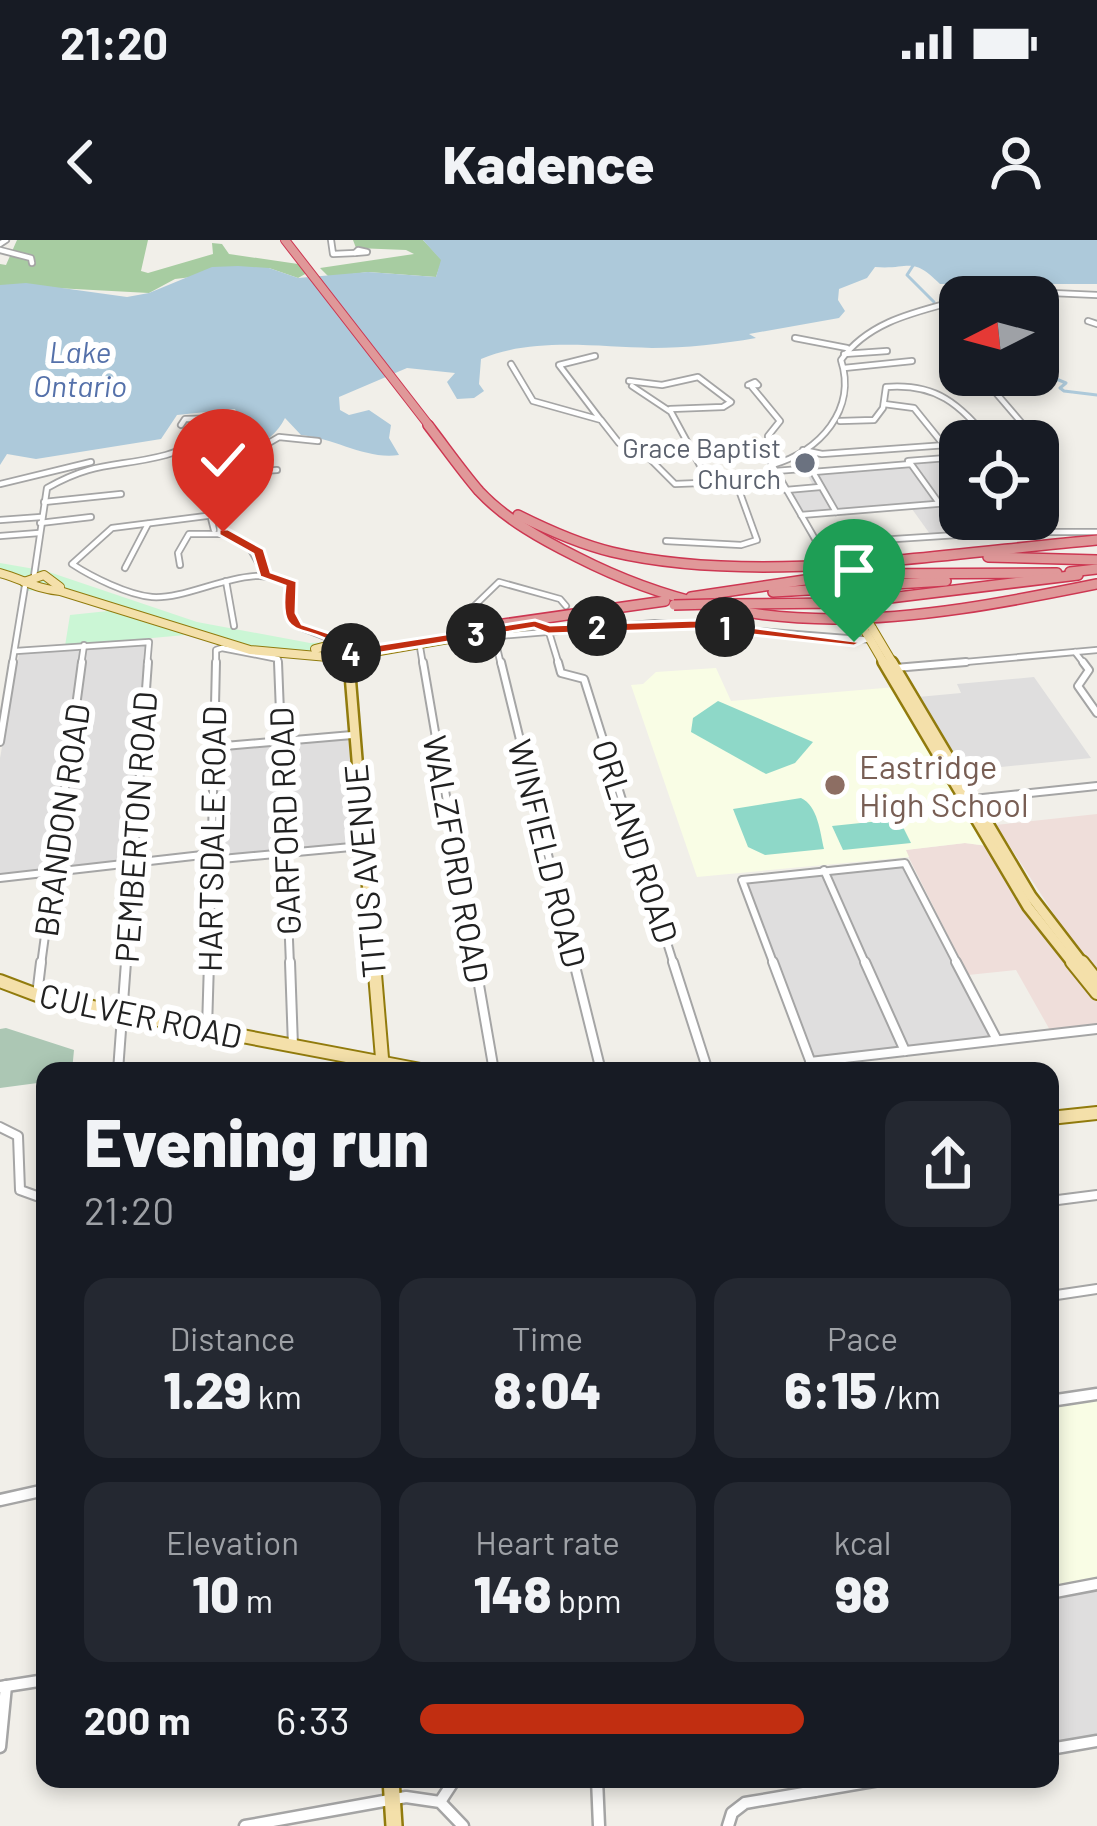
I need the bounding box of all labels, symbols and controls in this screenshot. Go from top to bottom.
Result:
text: 21:20 [60,15,168,69]
icon: back [48,129,114,195]
icon: person [983,129,1049,195]
text: Kadence [443,130,654,195]
north arrow [939,276,1059,396]
map controls [939,276,1059,540]
water label: Lake Ontario [33,333,127,403]
pin [172,409,274,532]
button: locate [939,420,1059,540]
icon: check [190,427,256,493]
place label: Grace Baptist Church [622,431,781,494]
marker: Grace Baptist Church [792,450,818,476]
pin [803,519,905,642]
icon: arrive [821,537,887,603]
pin: 2 [567,596,627,656]
pin: 1 [695,597,755,657]
pin: 3 [446,603,506,663]
text: 2 [588,606,606,646]
text: 1 [719,607,731,647]
text: 3 [467,613,485,653]
pin: 4 [321,623,381,683]
text: 4 [341,633,361,673]
street label: PEMBERTON ROAD [106,690,164,964]
street label: BRANDON ROAD [25,701,97,939]
street label: HARTSDALE ROAD [189,706,233,972]
street label: GARFORD ROAD [260,706,308,936]
street label: WALZFORD ROAD [416,732,498,986]
street label: WINFIELD ROAD [500,735,596,971]
street label: ORLAND ROAD [584,735,688,947]
place label: Eastridge High School [859,746,1029,824]
street label: TITUS AVENUE [335,762,393,980]
marker: Eastridge High School [822,772,848,798]
street label: CULVER ROAD [36,974,246,1056]
text: Evening run [84,1101,429,1180]
button: share [885,1101,1011,1227]
text: 21:20 [84,1186,174,1233]
text: Distance [170,1318,295,1358]
text: Time [512,1318,583,1358]
text: Pace [827,1318,898,1358]
text: 1.29 [163,1358,251,1419]
text: 8:04 [494,1358,601,1419]
text: 6:15 [784,1358,877,1419]
text: km [251,1376,302,1416]
text: /km [877,1376,941,1416]
text: Elevation [166,1522,299,1562]
text: Heart rate [475,1522,620,1562]
text: kcal [834,1522,891,1562]
text: 10 [192,1562,239,1623]
text: 148 [473,1562,551,1623]
text: 98 [835,1562,890,1623]
text: m [239,1580,273,1620]
text: bpm [551,1580,622,1620]
text: 200 m [84,1696,191,1743]
text: 6:33 [276,1696,349,1743]

